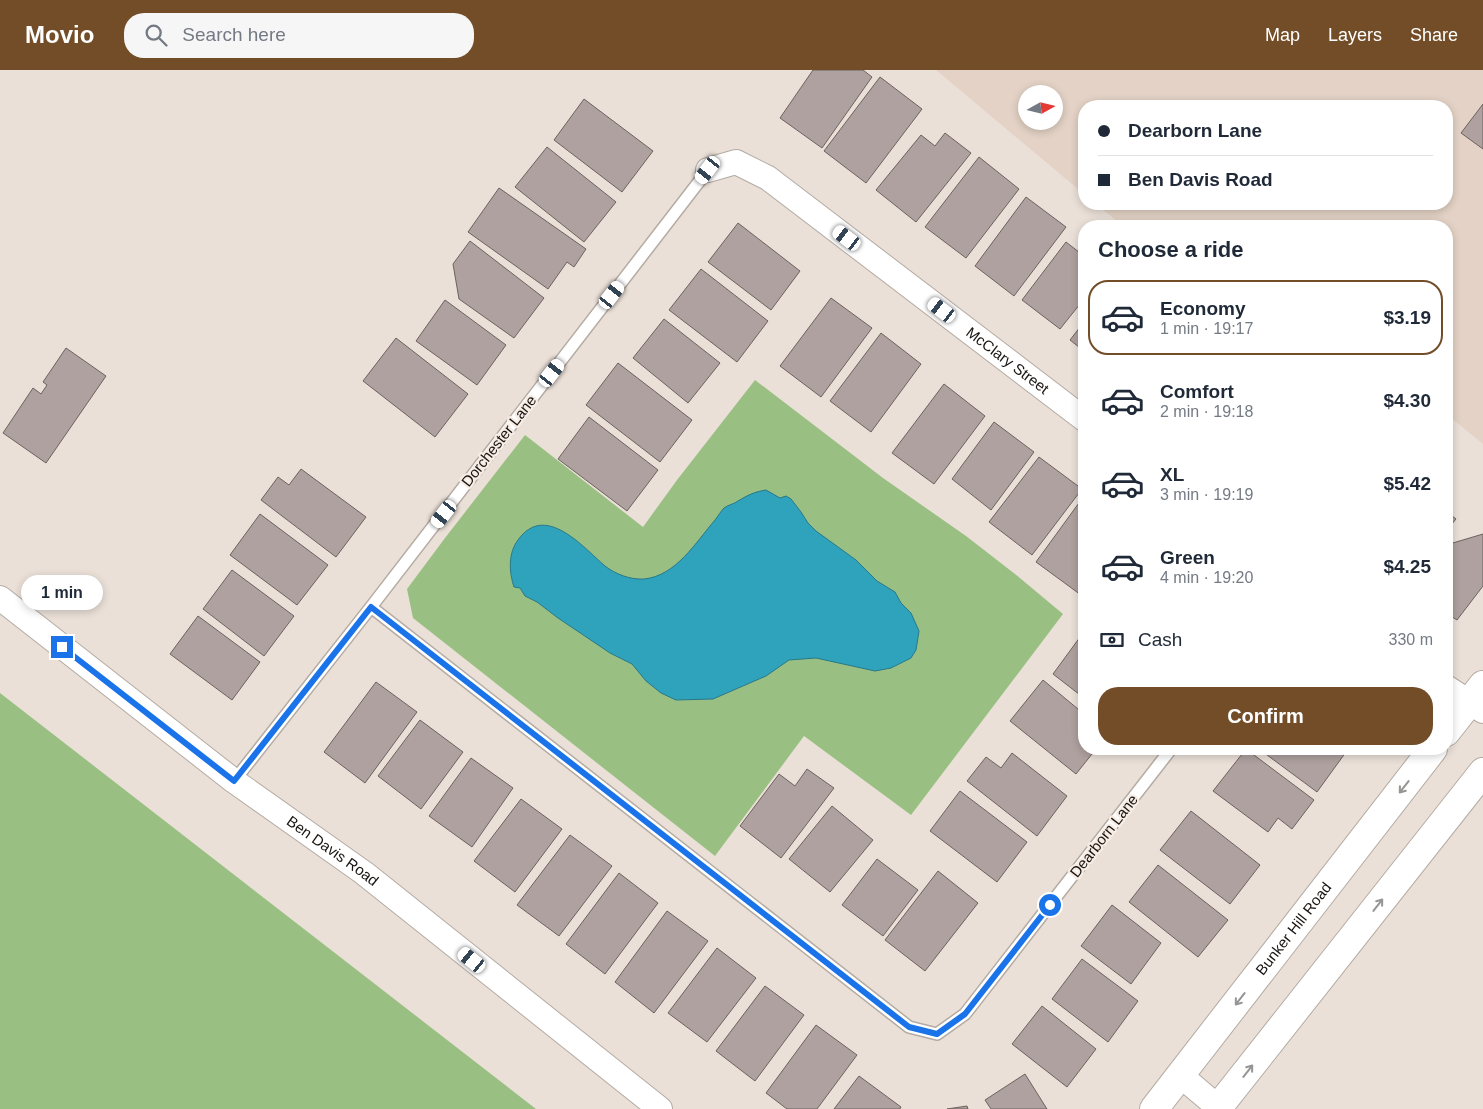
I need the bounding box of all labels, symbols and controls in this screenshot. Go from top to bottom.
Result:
search box [124,13,474,58]
text: Movio [25,21,94,48]
icon: search [142,21,170,49]
text: Search here [182,24,286,45]
text: Map [1265,25,1300,45]
text: Layers [1328,25,1382,45]
text: Share [1410,25,1458,45]
north arrow [1018,85,1062,130]
map controls [1018,85,1063,130]
text: Dearborn Lane [1128,120,1262,141]
car [692,154,723,186]
text: Ben Davis Road [1128,169,1273,190]
car [830,223,863,253]
text: Choose a ride [1098,237,1243,262]
car [596,279,627,311]
car [925,295,958,325]
icon: car [1100,295,1145,340]
text: Economy [1160,298,1246,319]
text: $3.19 [1383,307,1431,328]
text: 1 min · 19:17 [1160,320,1253,337]
street label: McClary Street [963,323,1053,398]
car [536,357,567,389]
icon: car [1100,378,1145,423]
text: Comfort [1160,381,1234,402]
text: $4.30 [1383,390,1431,411]
street label: Dorchester Lane [458,392,539,490]
text: 2 min · 19:18 [1160,403,1253,420]
icon: car [1100,461,1145,506]
text: XL [1160,464,1184,485]
text: $5.42 [1383,473,1431,494]
text: 3 min · 19:19 [1160,486,1253,503]
car [428,498,459,530]
icon: car [1100,544,1145,589]
text: Green [1160,547,1215,568]
text: $4.25 [1383,556,1431,577]
text: 4 min · 19:20 [1160,569,1253,586]
callout: 1 min [21,574,103,610]
text: 1 min [41,584,83,601]
icon: cash [1098,626,1126,654]
text: Cash [1138,629,1182,650]
text: 330 m [1389,631,1433,648]
route end [51,636,73,658]
button: Confirm [1098,687,1433,745]
one-way arrow [1398,780,1409,793]
street label: Dearborn Lane [1066,791,1141,880]
street label: Ben Davis Road [284,812,382,889]
street label: Bunker Hill Road [1252,879,1334,978]
route start [1039,894,1061,916]
one-way arrow [1373,899,1384,912]
car [455,945,488,975]
one-way arrow [1234,992,1245,1005]
one-way arrow [1242,1065,1253,1078]

